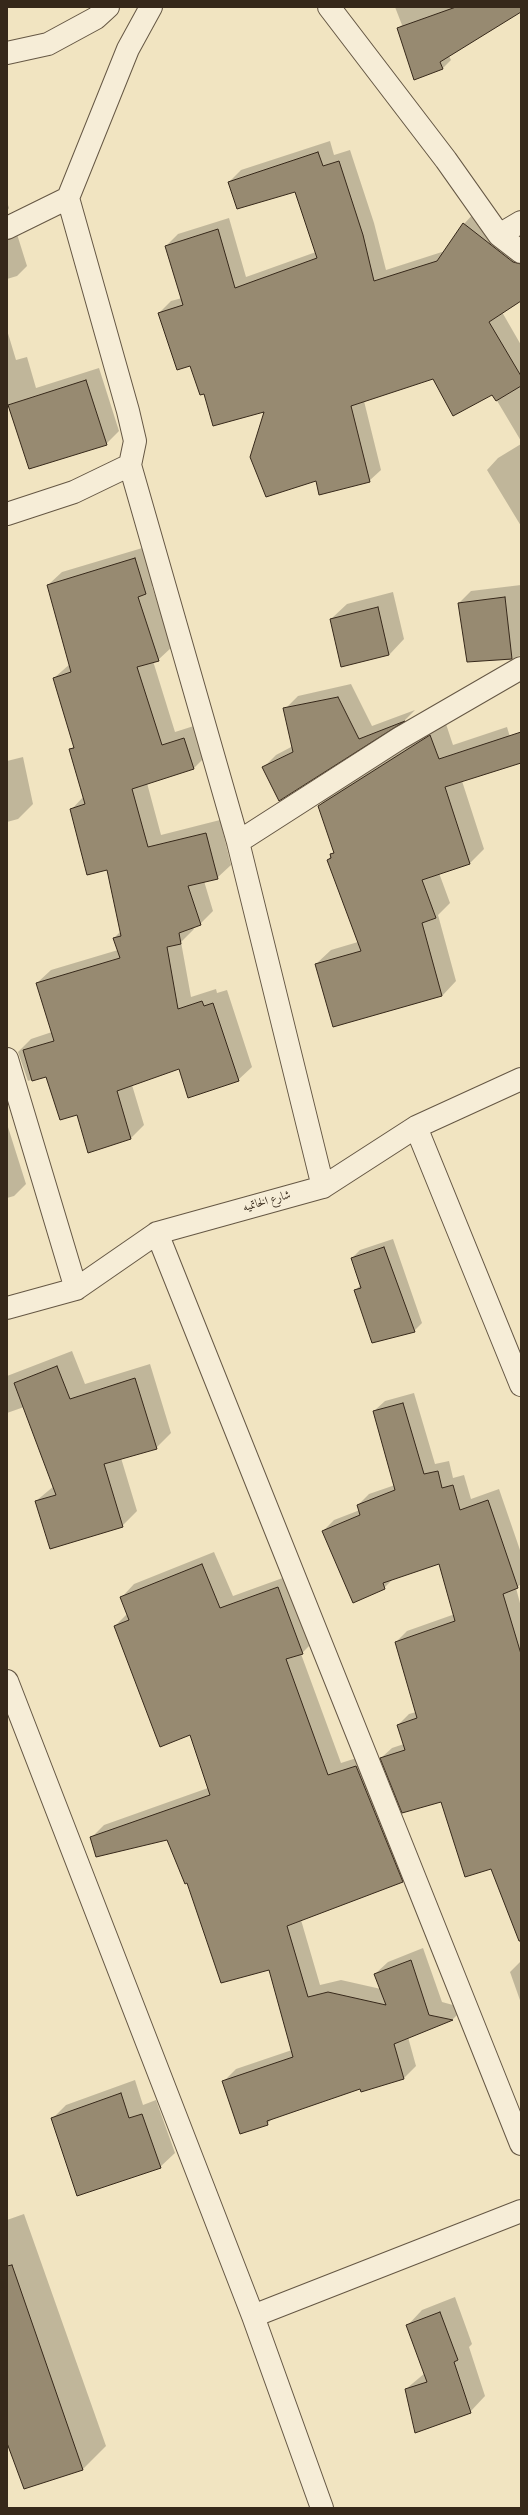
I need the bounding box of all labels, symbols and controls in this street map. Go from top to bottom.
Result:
street label: شارع الخاتميه [241,1188,293,1216]

